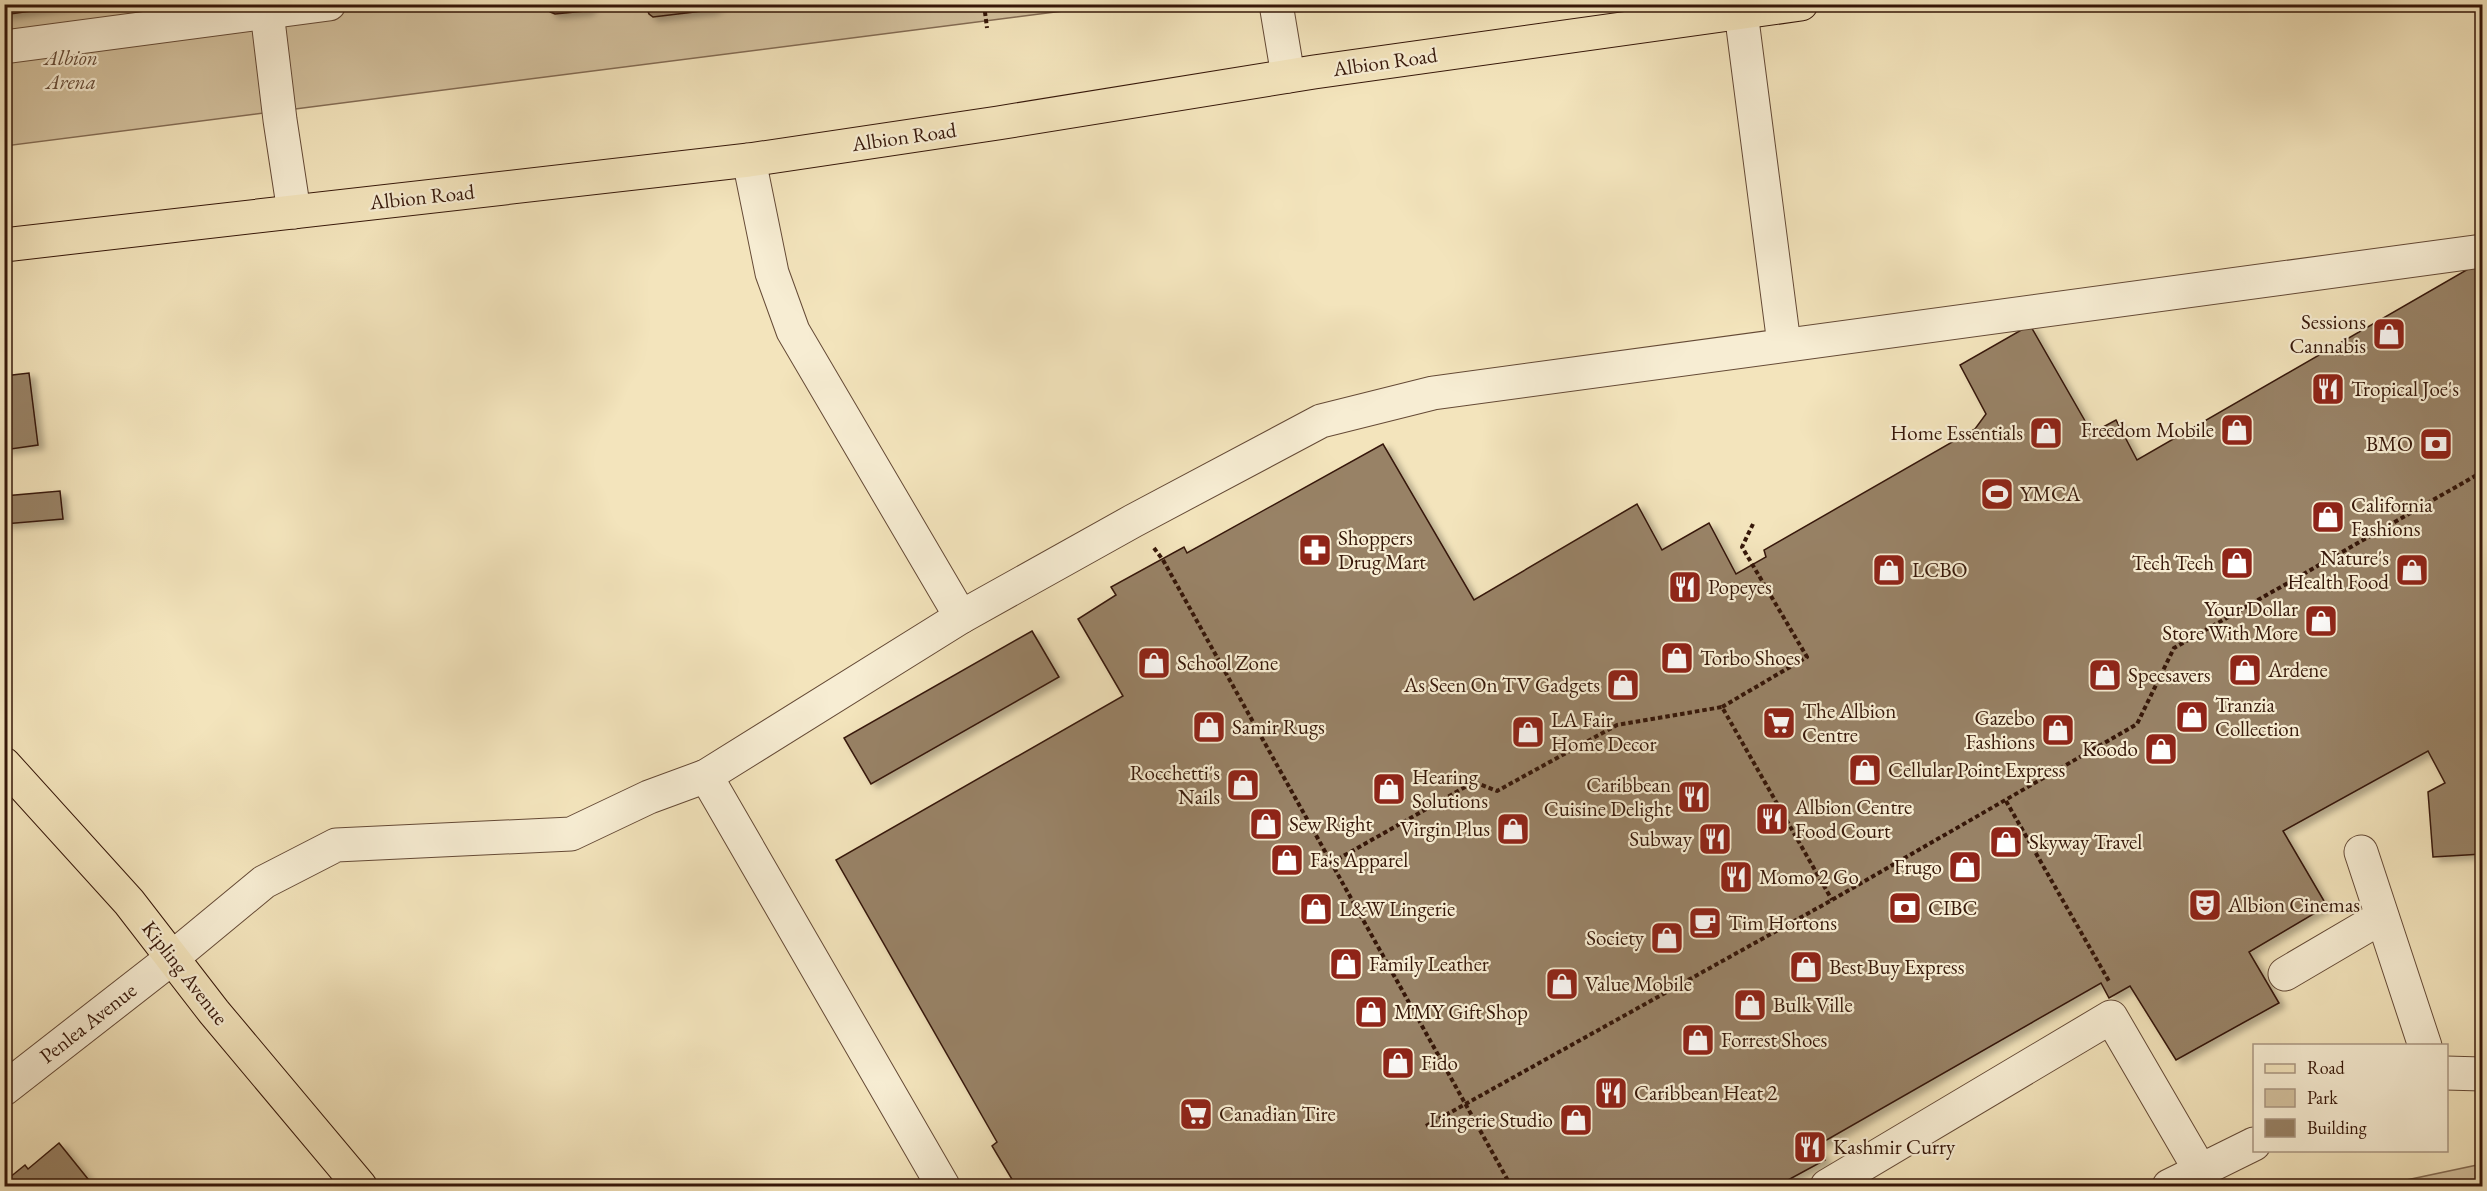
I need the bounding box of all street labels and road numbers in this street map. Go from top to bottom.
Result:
street label: Albion Road [1330,41,1439,82]
street label: Albion Road [849,116,958,157]
street label: Albion Road [367,178,476,216]
street label: Kipling Avenue [136,915,234,1030]
street label: Penlea Avenue [34,976,142,1069]

